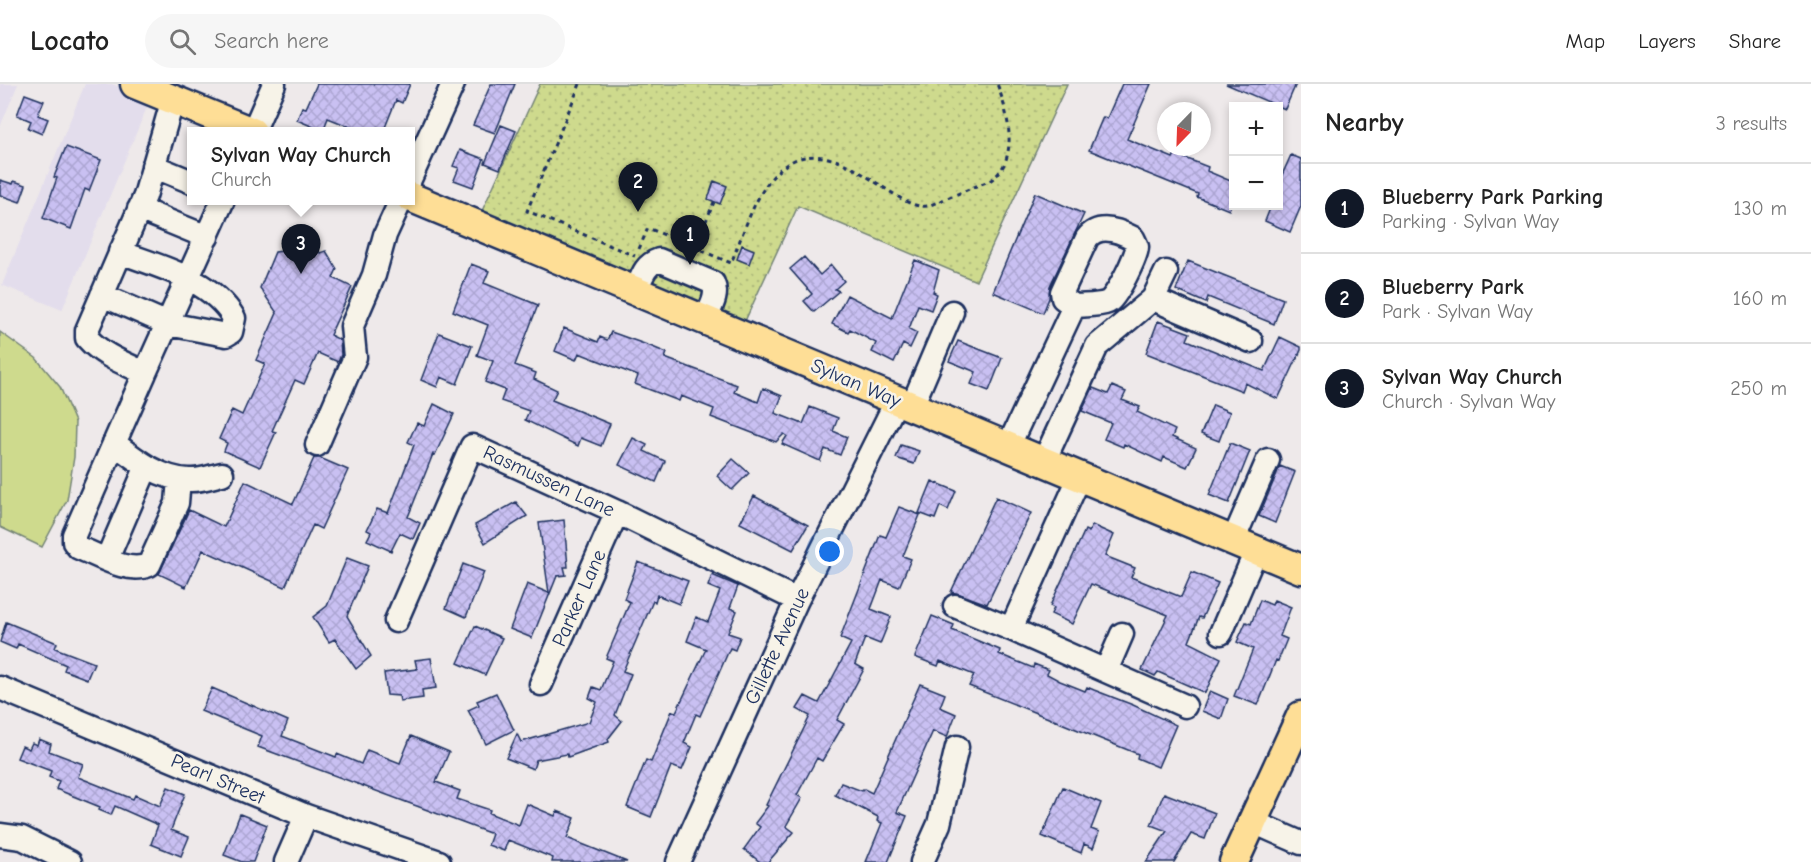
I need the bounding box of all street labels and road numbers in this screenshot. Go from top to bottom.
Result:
street label: Sylvan Way [807,354,905,412]
street label: Rasmussen Lane [480,440,618,522]
street label: Parker Lane [547,546,611,650]
street label: Gillette Avenue [740,584,814,708]
street label: Pearl Street [168,749,270,810]

